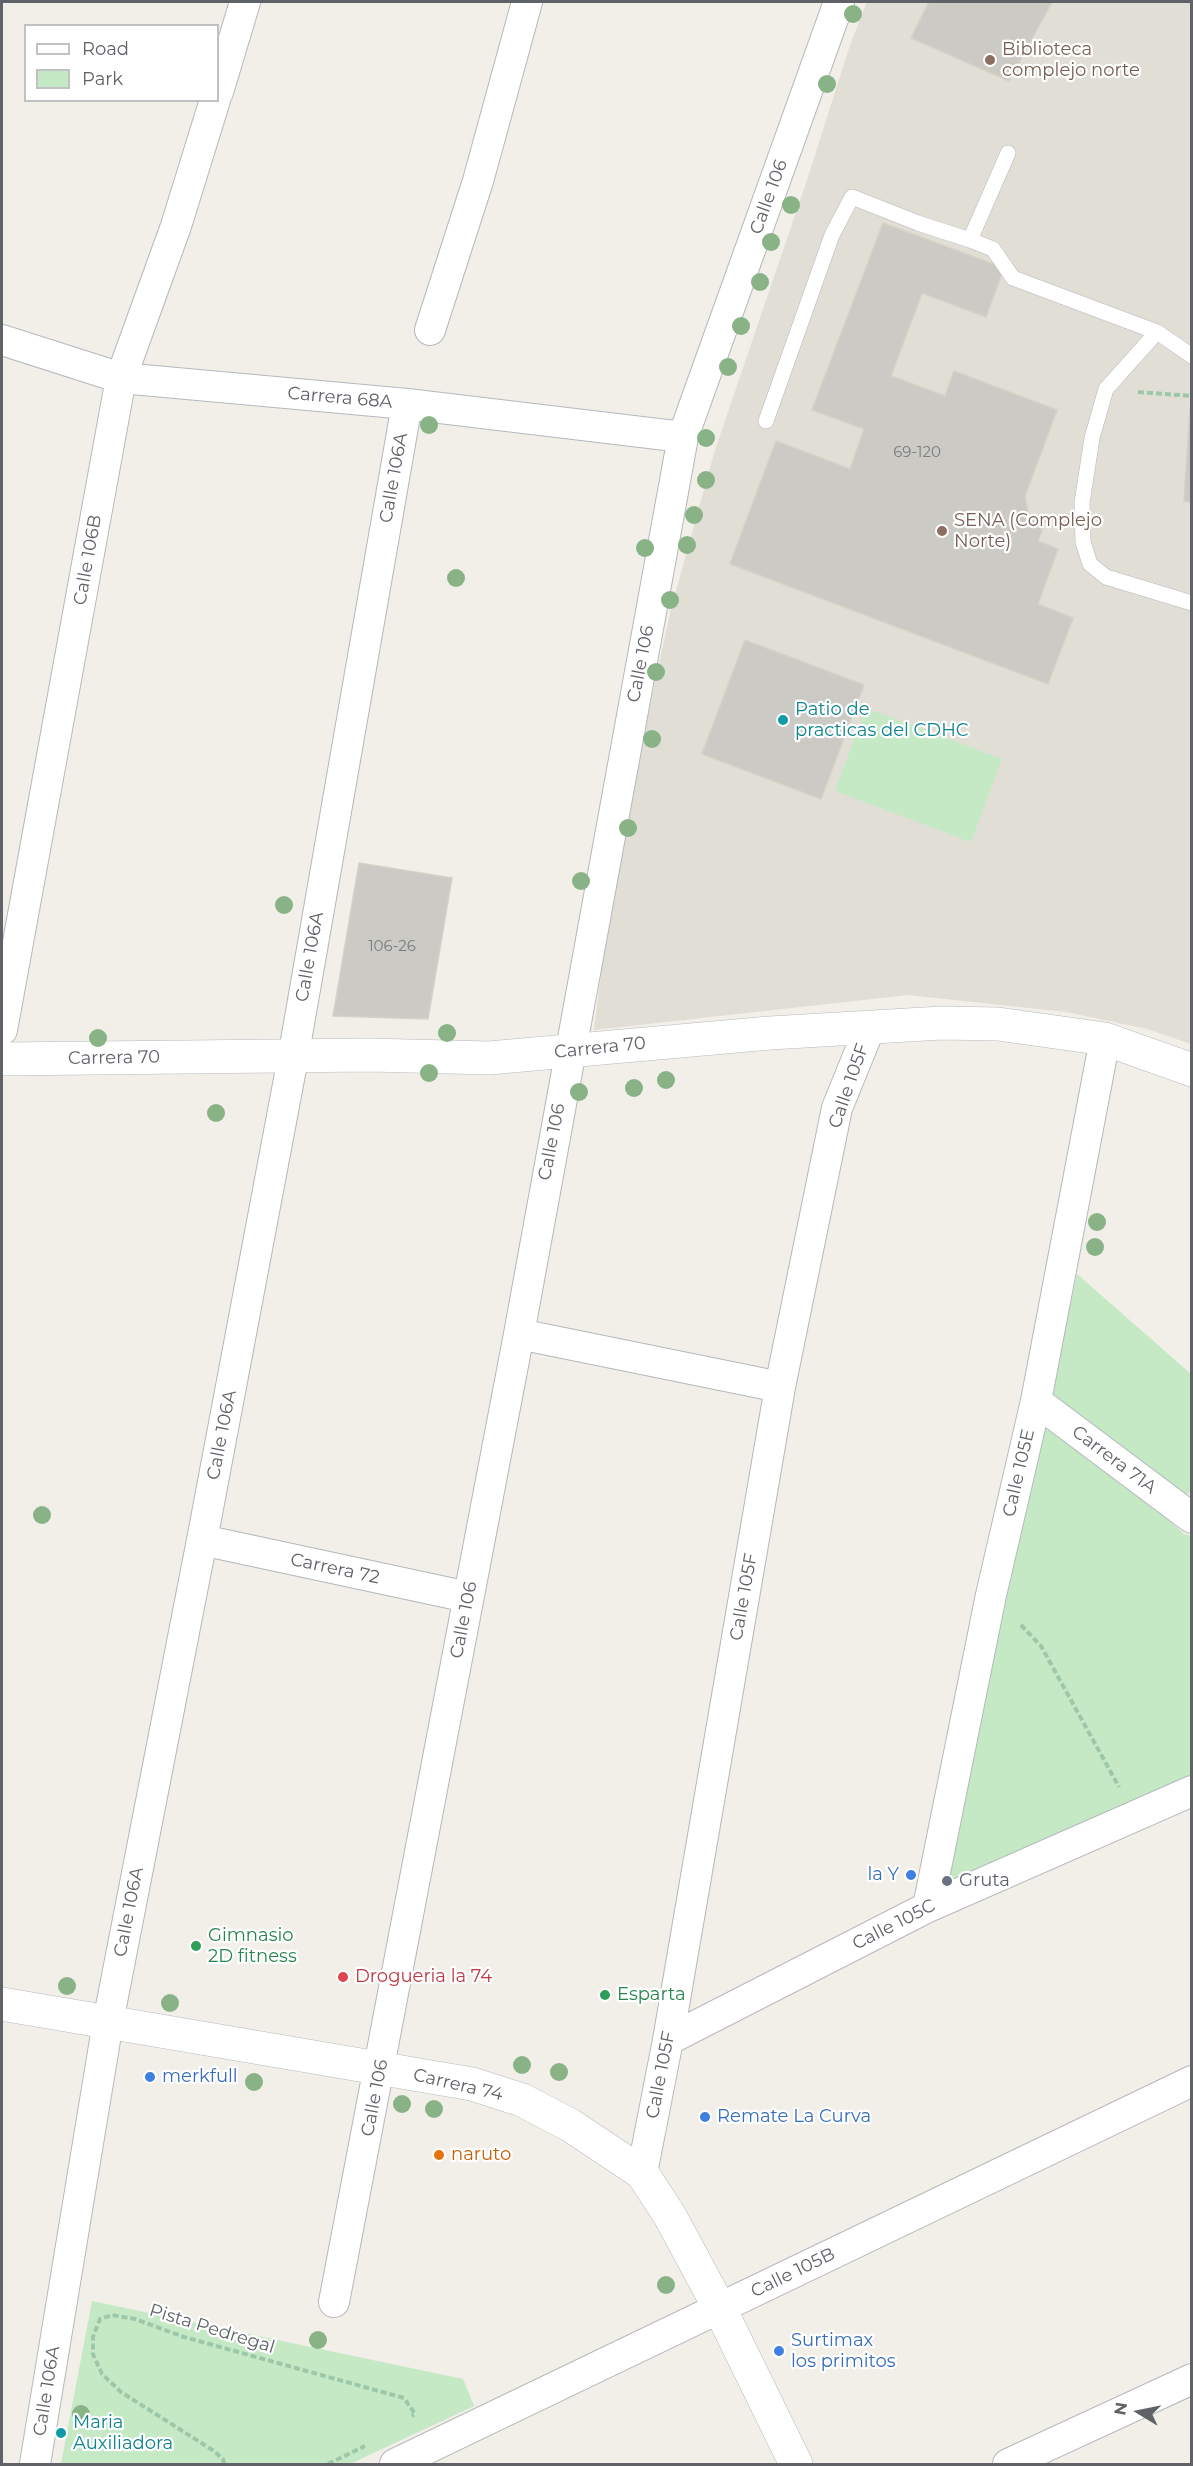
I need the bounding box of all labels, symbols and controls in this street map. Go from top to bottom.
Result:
legend [24,24,219,102]
text: Road [82,38,129,60]
place label: Biblioteca complejo norte [1002,39,1140,82]
marker: Biblioteca complejo norte [983,53,997,67]
text: Park [82,68,123,90]
street label: Calle 106 [746,157,792,237]
street label: Carrera 68A [287,383,393,413]
street label: Calle 106A [375,431,413,525]
house number: 69-120 [893,444,941,462]
place label: SENA (Complejo Norte) [954,510,1102,552]
street label: Calle 106B [69,513,107,607]
marker: SENA (Complejo Norte) [935,524,949,538]
street label: Calle 106 [623,624,659,704]
place label: Patio de practicas del CDHC [795,699,969,742]
marker: Patio de practicas del CDHC [776,713,790,727]
street label: Calle 106A [291,910,329,1004]
house number: 106-26 [368,938,416,956]
street label: Carrera 70 [553,1032,647,1064]
street label: Calle 105F [824,1041,874,1131]
street label: Carrera 70 [68,1046,160,1070]
street label: Calle 106 [534,1102,570,1182]
street label: Calle 106A [203,1388,241,1482]
street label: Carrera 71A [1067,1421,1161,1499]
street label: Calle 105E [998,1427,1040,1519]
street label: Carrera 72 [288,1549,382,1589]
street label: Calle 105F [726,1552,762,1642]
street label: Calle 106 [446,1580,482,1660]
place label: la Y [867,1864,899,1886]
street label: Calle 106A [110,1865,148,1959]
marker: la Y [904,1868,918,1882]
place label: Gruta [959,1870,1010,1892]
marker: Gruta [940,1874,954,1888]
street label: Calle 105C [849,1895,939,1955]
place label: Gimnasio 2D fitness [208,1925,297,1968]
marker: Gimnasio 2D fitness [189,1939,203,1953]
place label: Drogueria la 74 [355,1966,492,1988]
marker: Drogueria la 74 [336,1970,350,1984]
place label: Esparta [617,1984,686,2006]
marker: Esparta [598,1988,612,2002]
street label: Calle 105F [642,2029,680,2121]
street label: Calle 106 [357,2058,393,2138]
street label: Carrera 74 [411,2064,505,2106]
place label: merkfull [162,2066,238,2088]
marker: merkfull [143,2070,157,2084]
place label: Remate La Curva [717,2106,871,2128]
marker: Remate La Curva [698,2110,712,2124]
place label: naruto [451,2144,511,2166]
marker: naruto [432,2148,446,2162]
street label: Calle 105B [748,2243,838,2303]
street label: Pista Pedregal [147,2300,277,2358]
place label: Surtimax los primitos [791,2330,896,2372]
street label: Calle 106A [29,2344,65,2438]
marker: Surtimax los primitos [772,2344,786,2358]
north arrow [1109,2382,1169,2442]
text: N [1110,2401,1131,2417]
place label: Maria Auxiliadora [73,2412,173,2454]
marker: Maria Auxiliadora [54,2426,68,2440]

